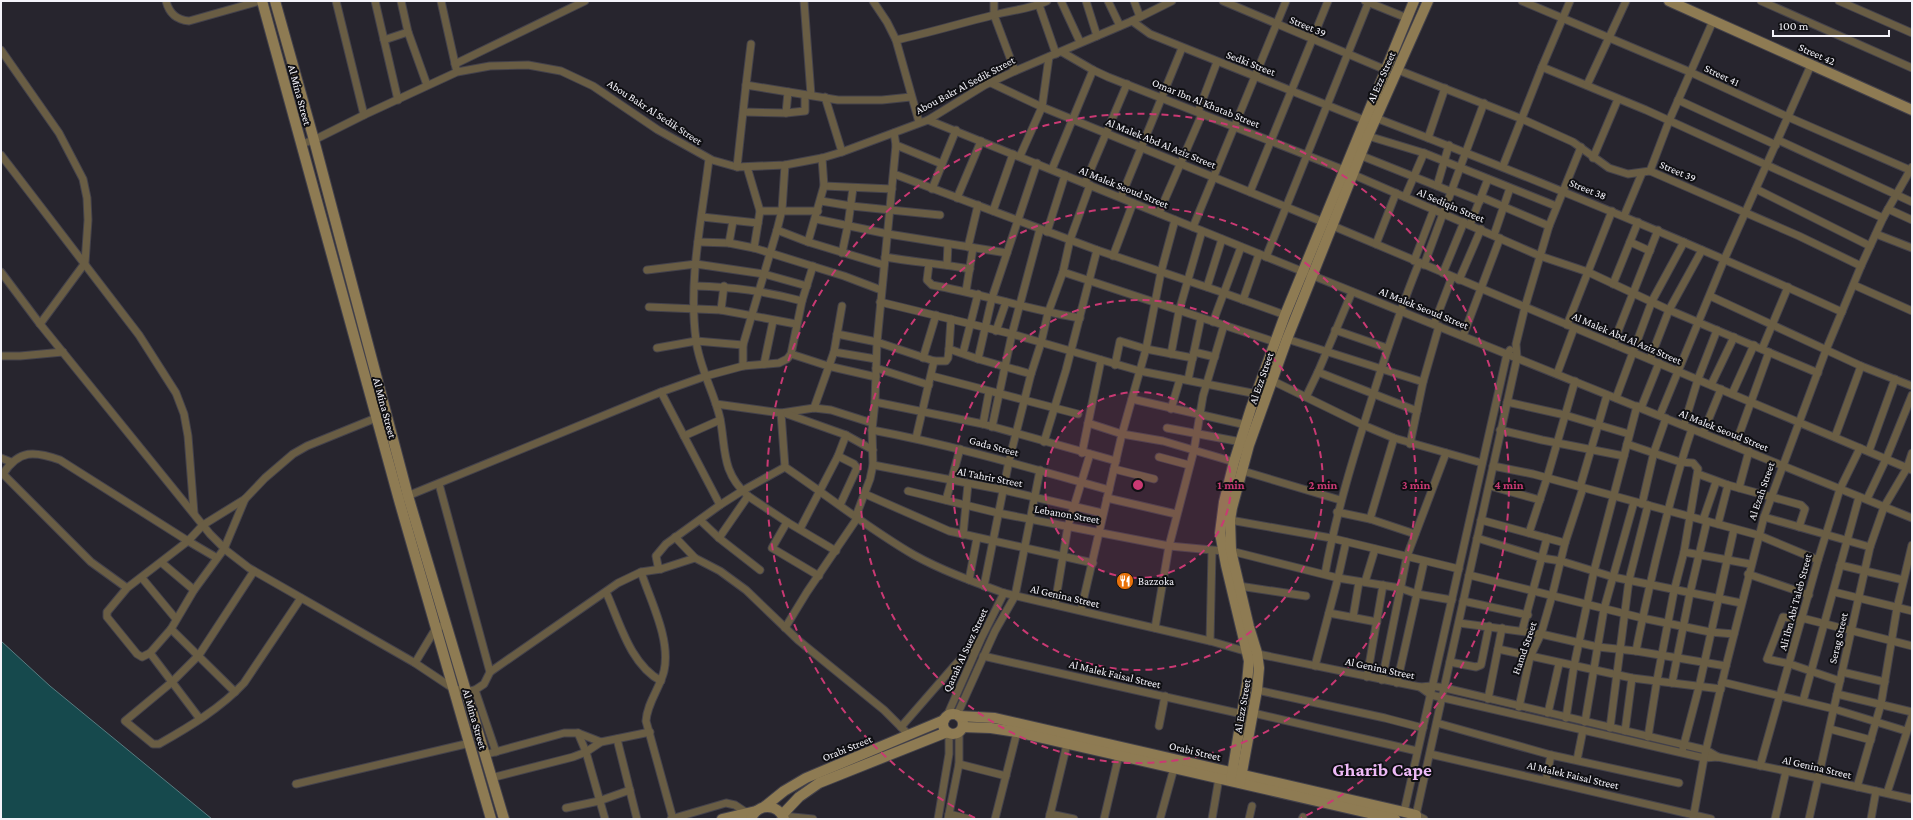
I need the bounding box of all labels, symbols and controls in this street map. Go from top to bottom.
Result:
scale bar [1773,12,1889,38]
street label: Street 39 [1288,13,1328,39]
text: 100 m [1779,19,1809,33]
street label: Street 42 [1797,41,1837,67]
street label: Sedki Street [1225,48,1278,78]
street label: Al Ezz Street [1364,49,1398,104]
street label: Abou Bakr Al Sedik Street [913,54,1017,116]
street label: Street 41 [1703,62,1742,88]
street label: Al Mina Street [286,63,314,127]
street label: Omar Ibn Al Khatab Street [1150,76,1262,130]
street label: Abou Bakr Al Sedik Street [605,77,705,147]
street label: Al Malek Abd Al Aziz Street [1104,115,1218,171]
street label: Street 39 [1658,158,1698,184]
street label: Al Malek Seoud Street [1078,164,1171,211]
street label: Street 38 [1568,176,1608,202]
street label: Al Sediqin Street [1415,185,1487,226]
street label: Al Malek Seoud Street [1378,285,1471,332]
street label: Al Malek Abd Al Aziz Street [1570,309,1684,367]
street label: Al Ezz Street [1247,350,1276,406]
street label: Al Mina Street [371,376,399,440]
street label: Al Malek Seoud Street [1678,407,1771,454]
street label: Gada Street [968,434,1020,458]
street label: Al Ezah Street [1745,460,1777,522]
street label: Al Tahrir Street [956,465,1024,489]
centre of rings [1131,478,1145,492]
text: 1 min [1217,478,1245,492]
text: 2 min [1309,478,1338,492]
text: 3 min [1402,478,1430,492]
text: 4 min [1494,478,1524,492]
street label: Lebanon Street [1033,502,1101,526]
street label: Ali Ibn Abi Taleb Street [1776,552,1814,652]
restaurant icon: Bazzoka [1115,571,1135,591]
place label: Bazzoka [1138,575,1174,587]
street label: Al Genina Street [1029,582,1101,610]
street label: Qanah Al Suez Street [940,606,990,694]
street label: Serag Street [1826,611,1851,665]
street label: Hamd Street [1509,620,1539,676]
street label: Al Genina Street [1344,655,1416,681]
street label: Al Malek Faisal Street [1068,658,1162,690]
street label: Al Ezz Street [1231,678,1253,734]
street label: Al Mina Street [461,688,489,751]
street label: Orabi Street [820,732,874,763]
street label: Orabi Street [1168,739,1222,763]
street label: Al Genina Street [1781,753,1853,781]
district label: Gharib Cape [1332,759,1432,780]
street label: Al Malek Faisal Street [1526,759,1620,791]

